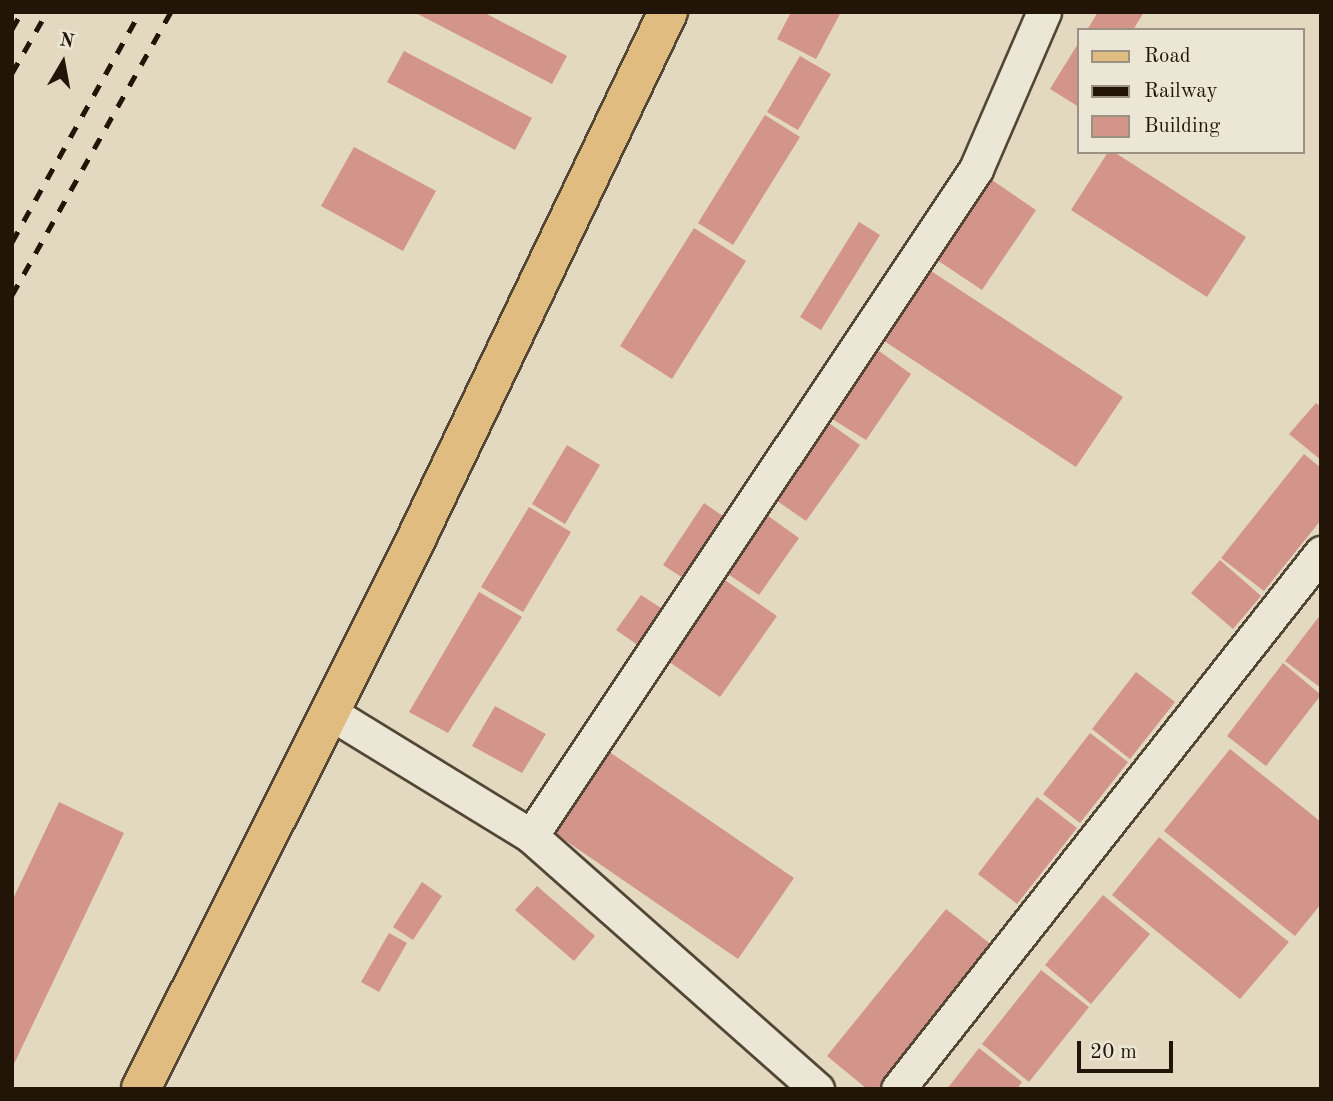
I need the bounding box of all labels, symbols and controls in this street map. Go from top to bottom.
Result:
north arrow [28,28,98,98]
legend [1078,28,1305,154]
text: N [58,31,76,52]
text: Road [1144,46,1191,67]
text: Railway [1144,81,1218,102]
text: Building [1144,116,1220,137]
scale bar [1081,1028,1177,1072]
text: 20 m [1090,1042,1137,1063]

